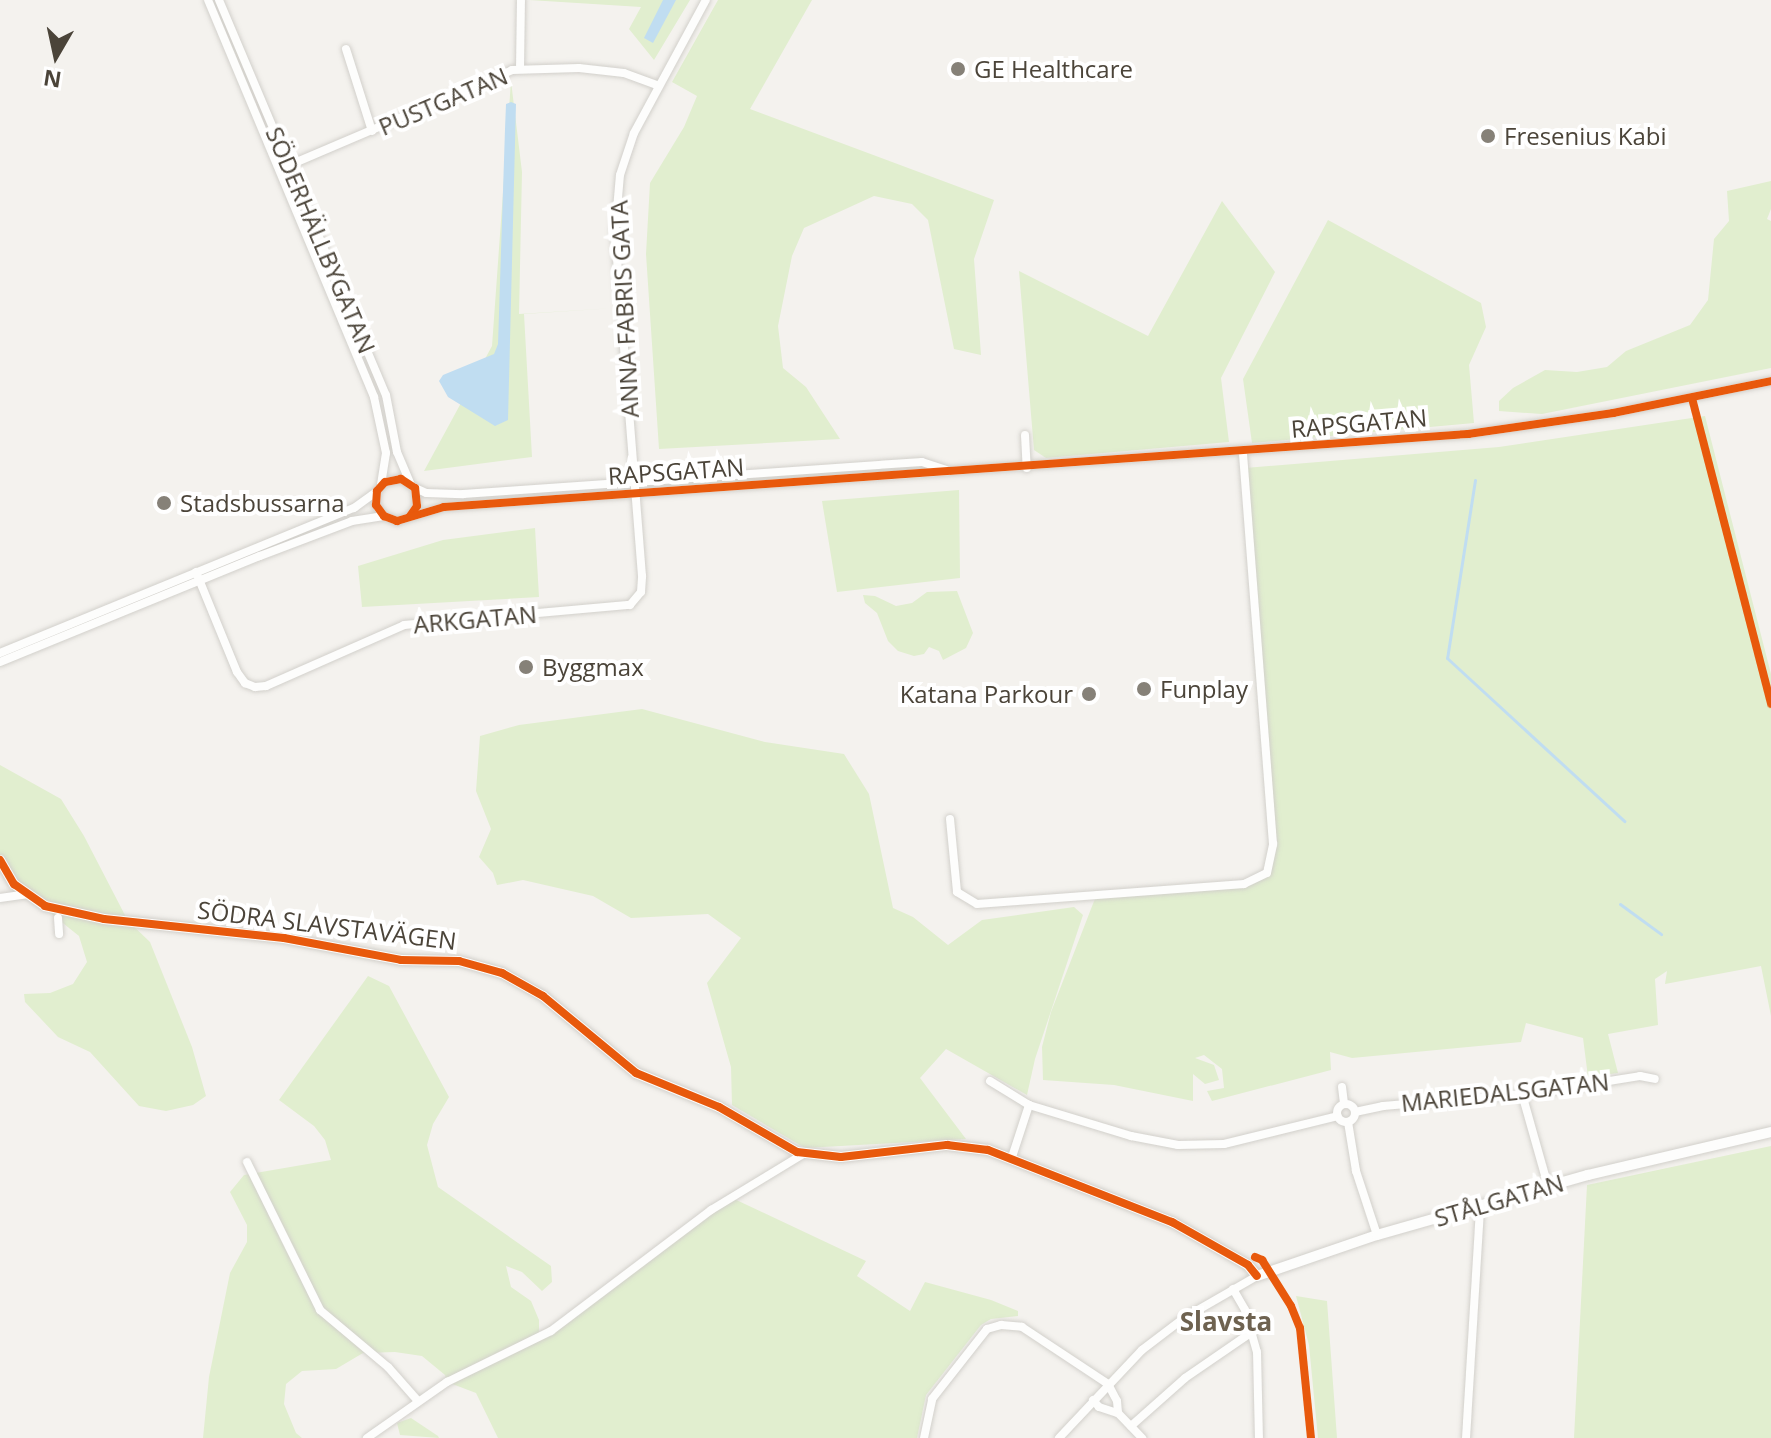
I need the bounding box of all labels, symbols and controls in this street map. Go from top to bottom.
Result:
north arrow [16,16,96,96]
place label: GE Healthcare [974,55,1133,83]
marker: GE Healthcare [949,60,967,78]
street label: PUSTGATAN [374,61,512,141]
text: N [41,63,63,96]
street label: SÖDERHÄLLBYGATAN [260,122,382,358]
place label: Fresenius Kabi [1504,122,1667,150]
marker: Fresenius Kabi [1479,127,1497,145]
street label: ANNA FABRIS GATA [604,200,644,418]
street label: RAPSGATAN [1290,403,1428,443]
street label: RAPSGATAN [607,452,745,490]
place label: Stadsbussarna [180,489,345,517]
marker: Stadsbussarna [155,494,173,512]
street label: ARKGATAN [412,599,538,639]
place label: Byggmax [542,653,644,681]
marker: Byggmax [517,658,535,676]
place label: Funplay [1160,675,1248,703]
place label: Katana Parkour [900,680,1073,708]
marker: Funplay [1135,680,1153,698]
marker: Katana Parkour [1080,685,1098,703]
street label: SÖDRA SLAVSTAVÄGEN [196,895,458,955]
street label: MARIEDALSGATAN [1400,1067,1610,1117]
street label: STÅLGATAN [1431,1168,1567,1232]
district label: Slavsta [1180,1306,1272,1338]

